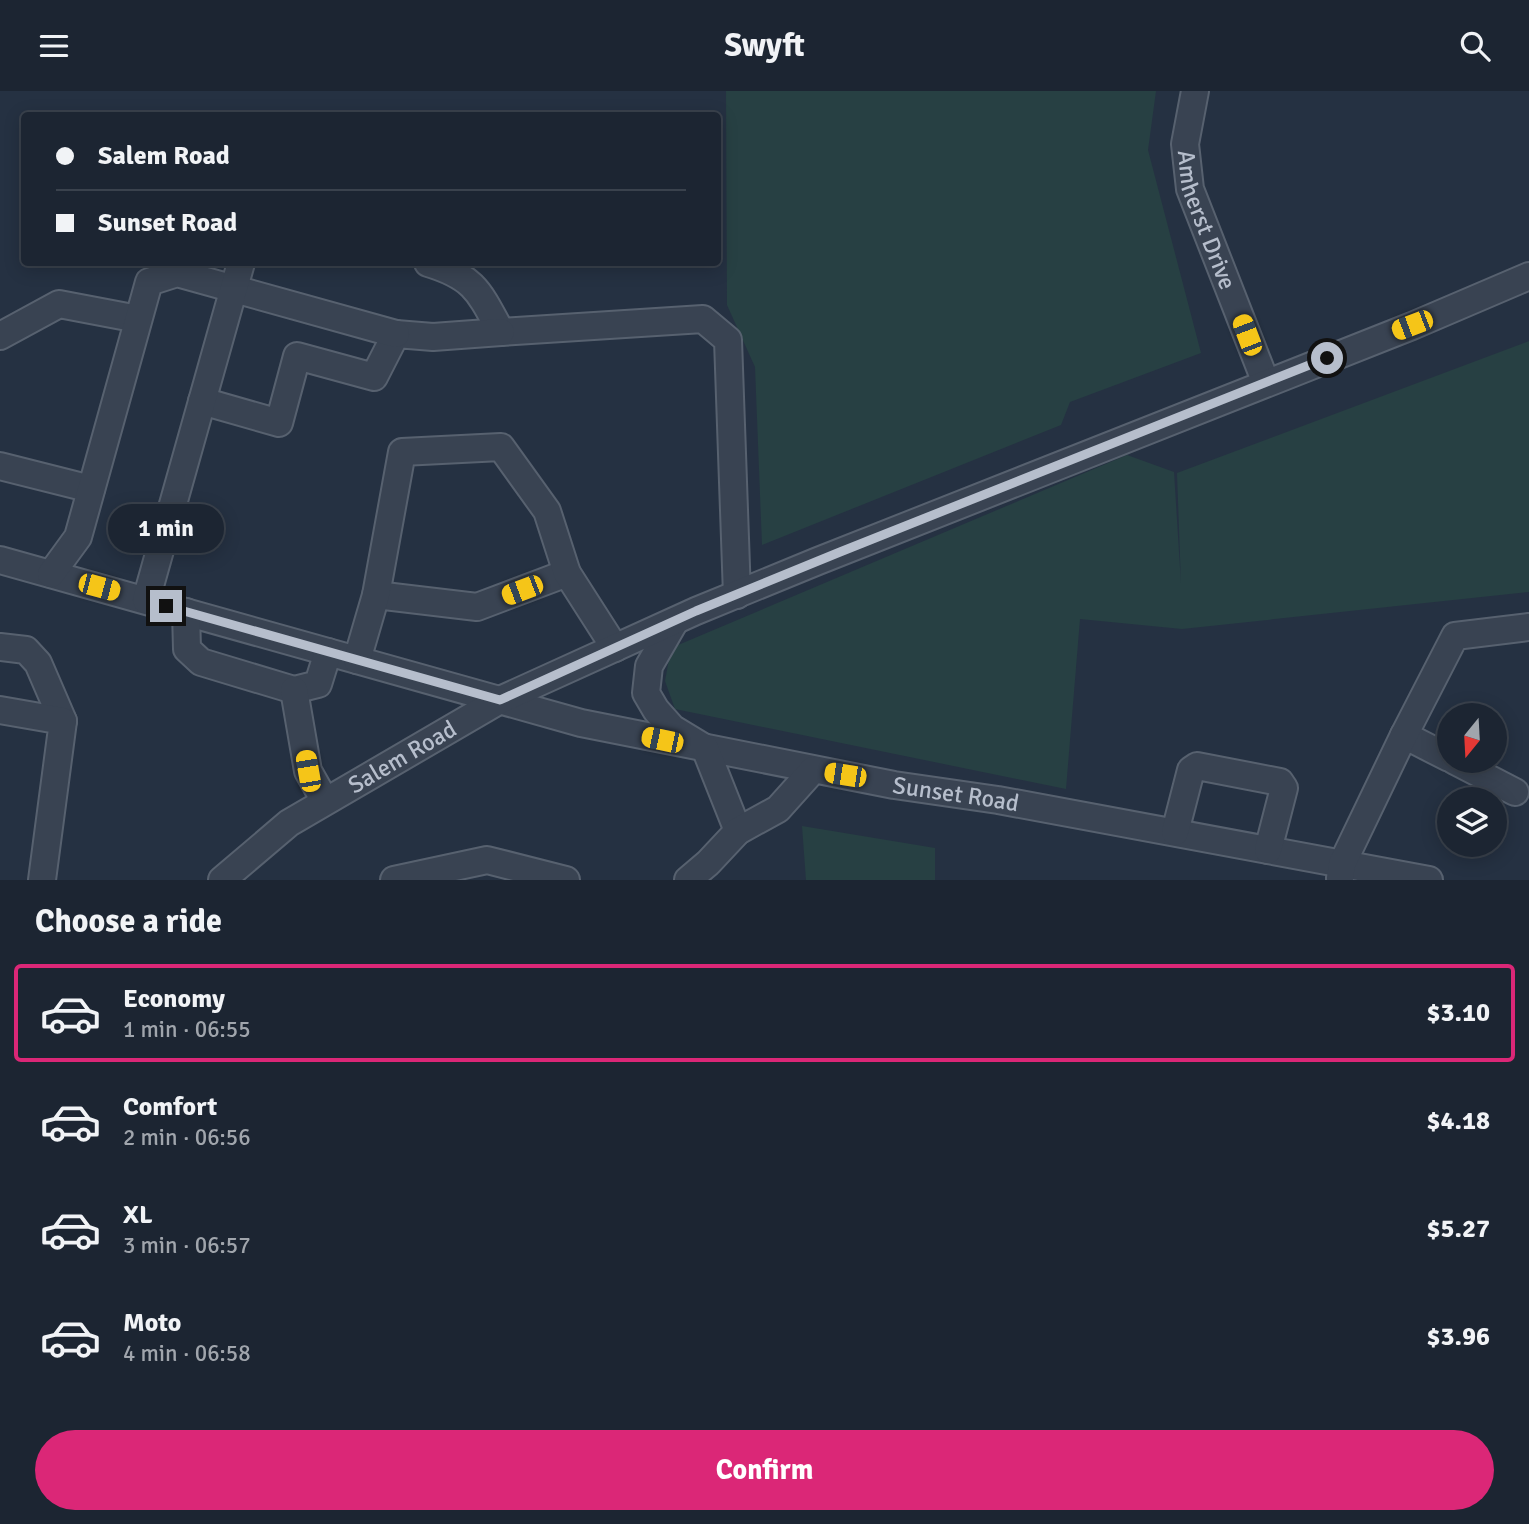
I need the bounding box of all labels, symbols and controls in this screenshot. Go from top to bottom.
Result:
text: Swyft [724,26,805,65]
icon: menu [35,27,73,65]
icon: search [1456,27,1494,65]
text: Salem Road [98,140,230,172]
street label: Amherst Drive [1171,149,1243,294]
text: Sunset Road [98,207,237,239]
car [1389,308,1436,342]
car [1230,312,1265,358]
route start [1311,342,1343,374]
callout: 1 min [108,505,224,553]
text: 1 min [138,514,194,543]
car [76,571,123,603]
car [499,573,546,607]
route end [150,590,182,622]
north arrow [1437,703,1507,773]
map controls [1437,703,1507,857]
street label: Salem Road [343,714,462,800]
car [640,725,685,755]
car [295,748,322,794]
car [823,761,868,789]
street label: Sunset Road [891,770,1021,819]
button: layers [1437,787,1507,857]
text: Choose a ride [35,902,222,941]
icon: car [39,982,102,1045]
text: Economy [123,983,225,1015]
text: $3.10 [1426,997,1490,1029]
text: 1 min · 06:55 [123,1015,251,1044]
icon: car [39,1090,102,1153]
text: Comfort [123,1091,217,1123]
text: $4.18 [1426,1105,1490,1137]
text: 2 min · 06:56 [123,1123,251,1152]
icon: car [39,1198,102,1261]
text: XL [123,1199,153,1231]
text: $5.27 [1426,1213,1490,1245]
text: 3 min · 06:57 [123,1231,251,1260]
icon: car [39,1306,102,1369]
text: Moto [123,1307,181,1339]
text: $3.96 [1426,1321,1490,1353]
text: 4 min · 06:58 [123,1339,251,1368]
button: Confirm [35,1430,1494,1510]

